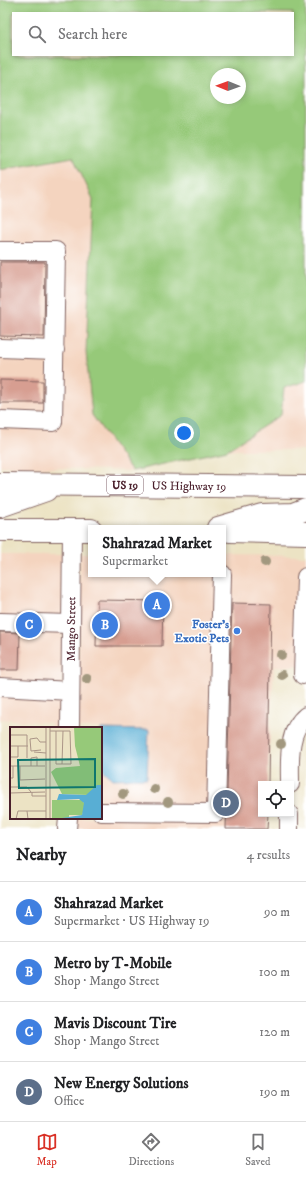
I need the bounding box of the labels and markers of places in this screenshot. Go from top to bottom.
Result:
pin: A [144,590,170,620]
pin: C [16,610,42,640]
pin: B [92,610,118,640]
place label: Foster's Exotic Pets [175,617,229,646]
marker: Foster's Exotic Pets [232,626,242,636]
pin: D [213,788,239,818]

